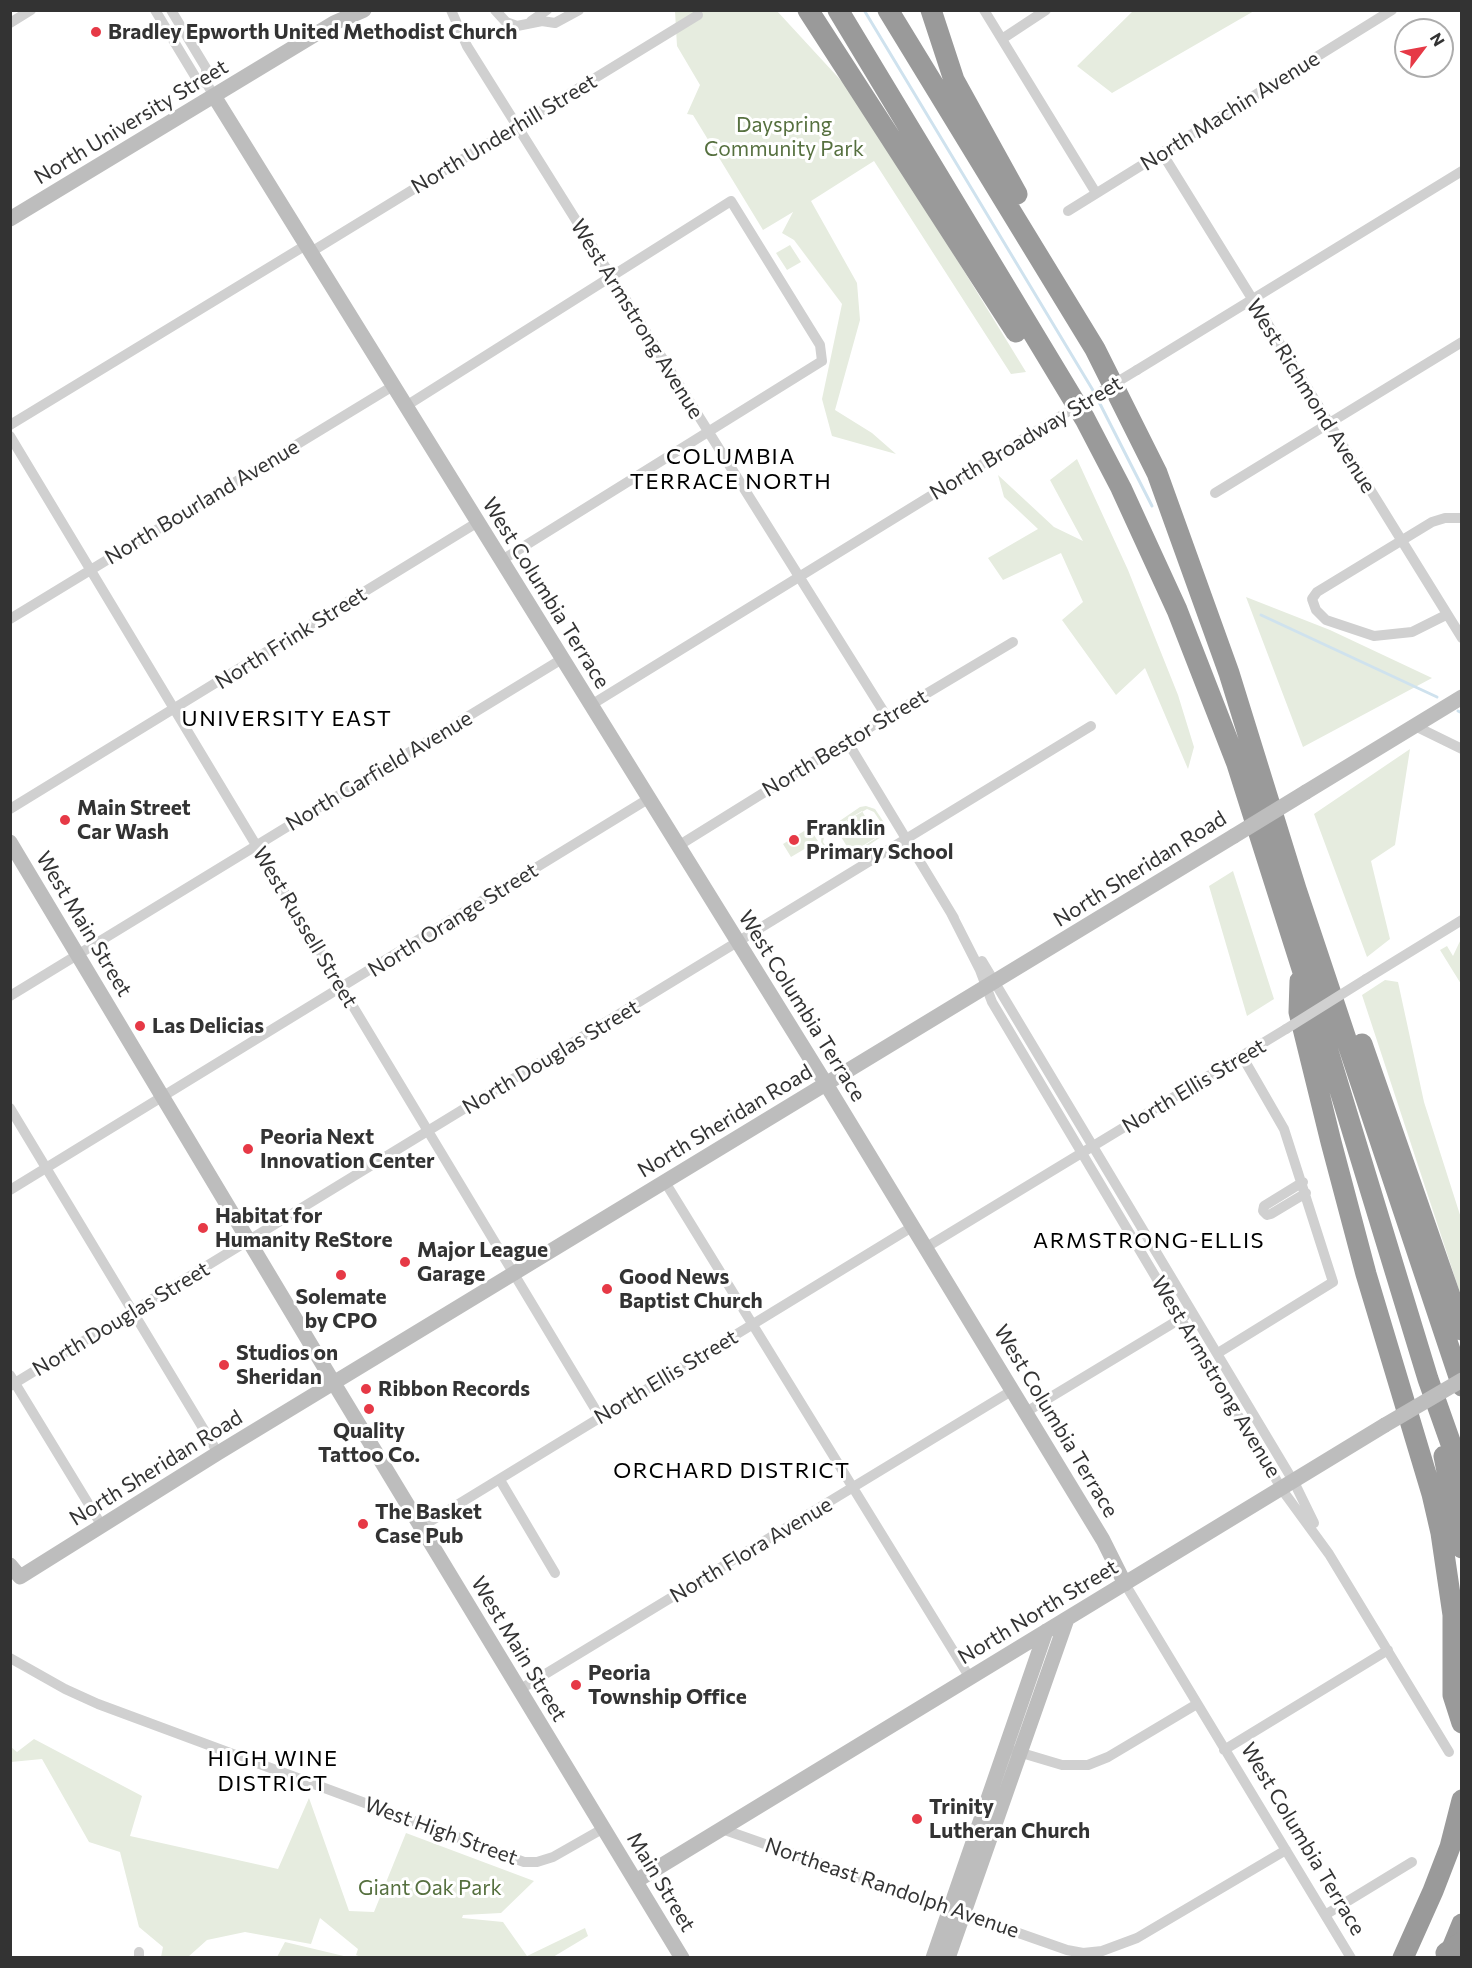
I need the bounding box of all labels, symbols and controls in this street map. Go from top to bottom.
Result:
north arrow [1394,18,1454,78]
place label: Bradley Epworth United Methodist Church [108,19,517,45]
marker: Bradley Epworth United Methodist Church [89,25,103,39]
text: N [1427,29,1449,49]
street label: North Machin Avenue [1136,46,1324,176]
street label: North University Street [30,54,232,190]
street label: North Underhill Street [407,69,601,199]
park label: Dayspring Community Park [704,112,864,162]
street label: West Armstrong Avenue [565,215,709,423]
street label: West Richmond Avenue [1241,294,1381,498]
street label: North Broadway Street [925,370,1127,506]
street label: North Bourland Avenue [100,434,304,570]
district label: COLUMBIA TERRACE NORTH [630,444,832,496]
street label: West Columbia Terrace [477,493,615,693]
street label: North Frink Street [211,581,371,695]
street label: North Bestor Street [758,684,932,802]
street label: North Garfield Avenue [281,705,477,837]
district label: UNIVERSITY EAST [182,706,392,732]
place label: Main Street Car Wash [77,795,191,845]
street label: North Sheridan Road [1049,806,1231,932]
marker: Main Street Car Wash [58,813,72,827]
place label: Franklin Primary School [806,815,953,865]
marker: Franklin Primary School [787,833,801,847]
street label: West Russell Street [247,842,363,1012]
street label: West Main Street [31,847,137,1001]
street label: North Orange Street [363,858,543,982]
street label: West Columbia Terrace [733,906,871,1106]
street label: North Douglas Street [458,994,644,1120]
place label: Las Delicias [152,1013,264,1039]
marker: Las Delicias [133,1019,147,1033]
street label: North Ellis Street [1118,1033,1270,1139]
street label: North Sheridan Road [633,1059,817,1183]
place label: Peoria Next Innovation Center [260,1124,435,1174]
marker: Peoria Next Innovation Center [241,1142,255,1156]
place label: Habitat for Humanity ReStore [215,1203,393,1253]
marker: Habitat for Humanity ReStore [196,1221,210,1235]
district label: ARMSTRONG-ELLIS [1033,1228,1265,1254]
place label: Major League Garage [417,1237,548,1287]
marker: Major League Garage [398,1255,412,1269]
street label: North Douglas Street [28,1256,214,1382]
place label: Good News Baptist Church [619,1264,763,1314]
marker: Solemate by CPO [334,1268,348,1282]
street label: West Armstrong Avenue [1146,1272,1286,1482]
marker: Good News Baptist Church [600,1282,614,1296]
place label: Solemate by CPO [295,1284,387,1334]
street label: West Columbia Terrace [988,1320,1124,1522]
street label: North Ellis Street [590,1324,742,1430]
place label: Studios on Sheridan [236,1340,338,1390]
marker: Studios on Sheridan [217,1358,231,1372]
place label: Ribbon Records [378,1376,530,1402]
marker: Ribbon Records [359,1382,373,1396]
marker: Quality Tattoo Co. [362,1402,376,1416]
street label: North Sheridan Road [65,1405,247,1531]
place label: Quality Tattoo Co. [318,1418,420,1468]
district label: ORCHARD DISTRICT [613,1458,851,1484]
street label: North Flora Avenue [665,1492,837,1608]
place label: The Basket Case Pub [375,1499,482,1549]
marker: The Basket Case Pub [356,1517,370,1531]
street label: North North Street [953,1554,1123,1670]
street label: West Main Street [466,1572,572,1726]
place label: Peoria Township Office [588,1660,747,1710]
marker: Peoria Township Office [569,1678,583,1692]
street label: West Columbia Terrace [1235,1738,1371,1940]
district label: HIGH WINE DISTRICT [207,1746,339,1798]
street label: West High Street [361,1792,521,1870]
place label: Trinity Lutheran Church [929,1794,1090,1844]
marker: Trinity Lutheran Church [910,1812,924,1826]
street label: Main Street [621,1828,701,1936]
street label: Northeast Randolph Avenue [762,1833,1022,1943]
park label: Giant Oak Park [358,1875,502,1901]

